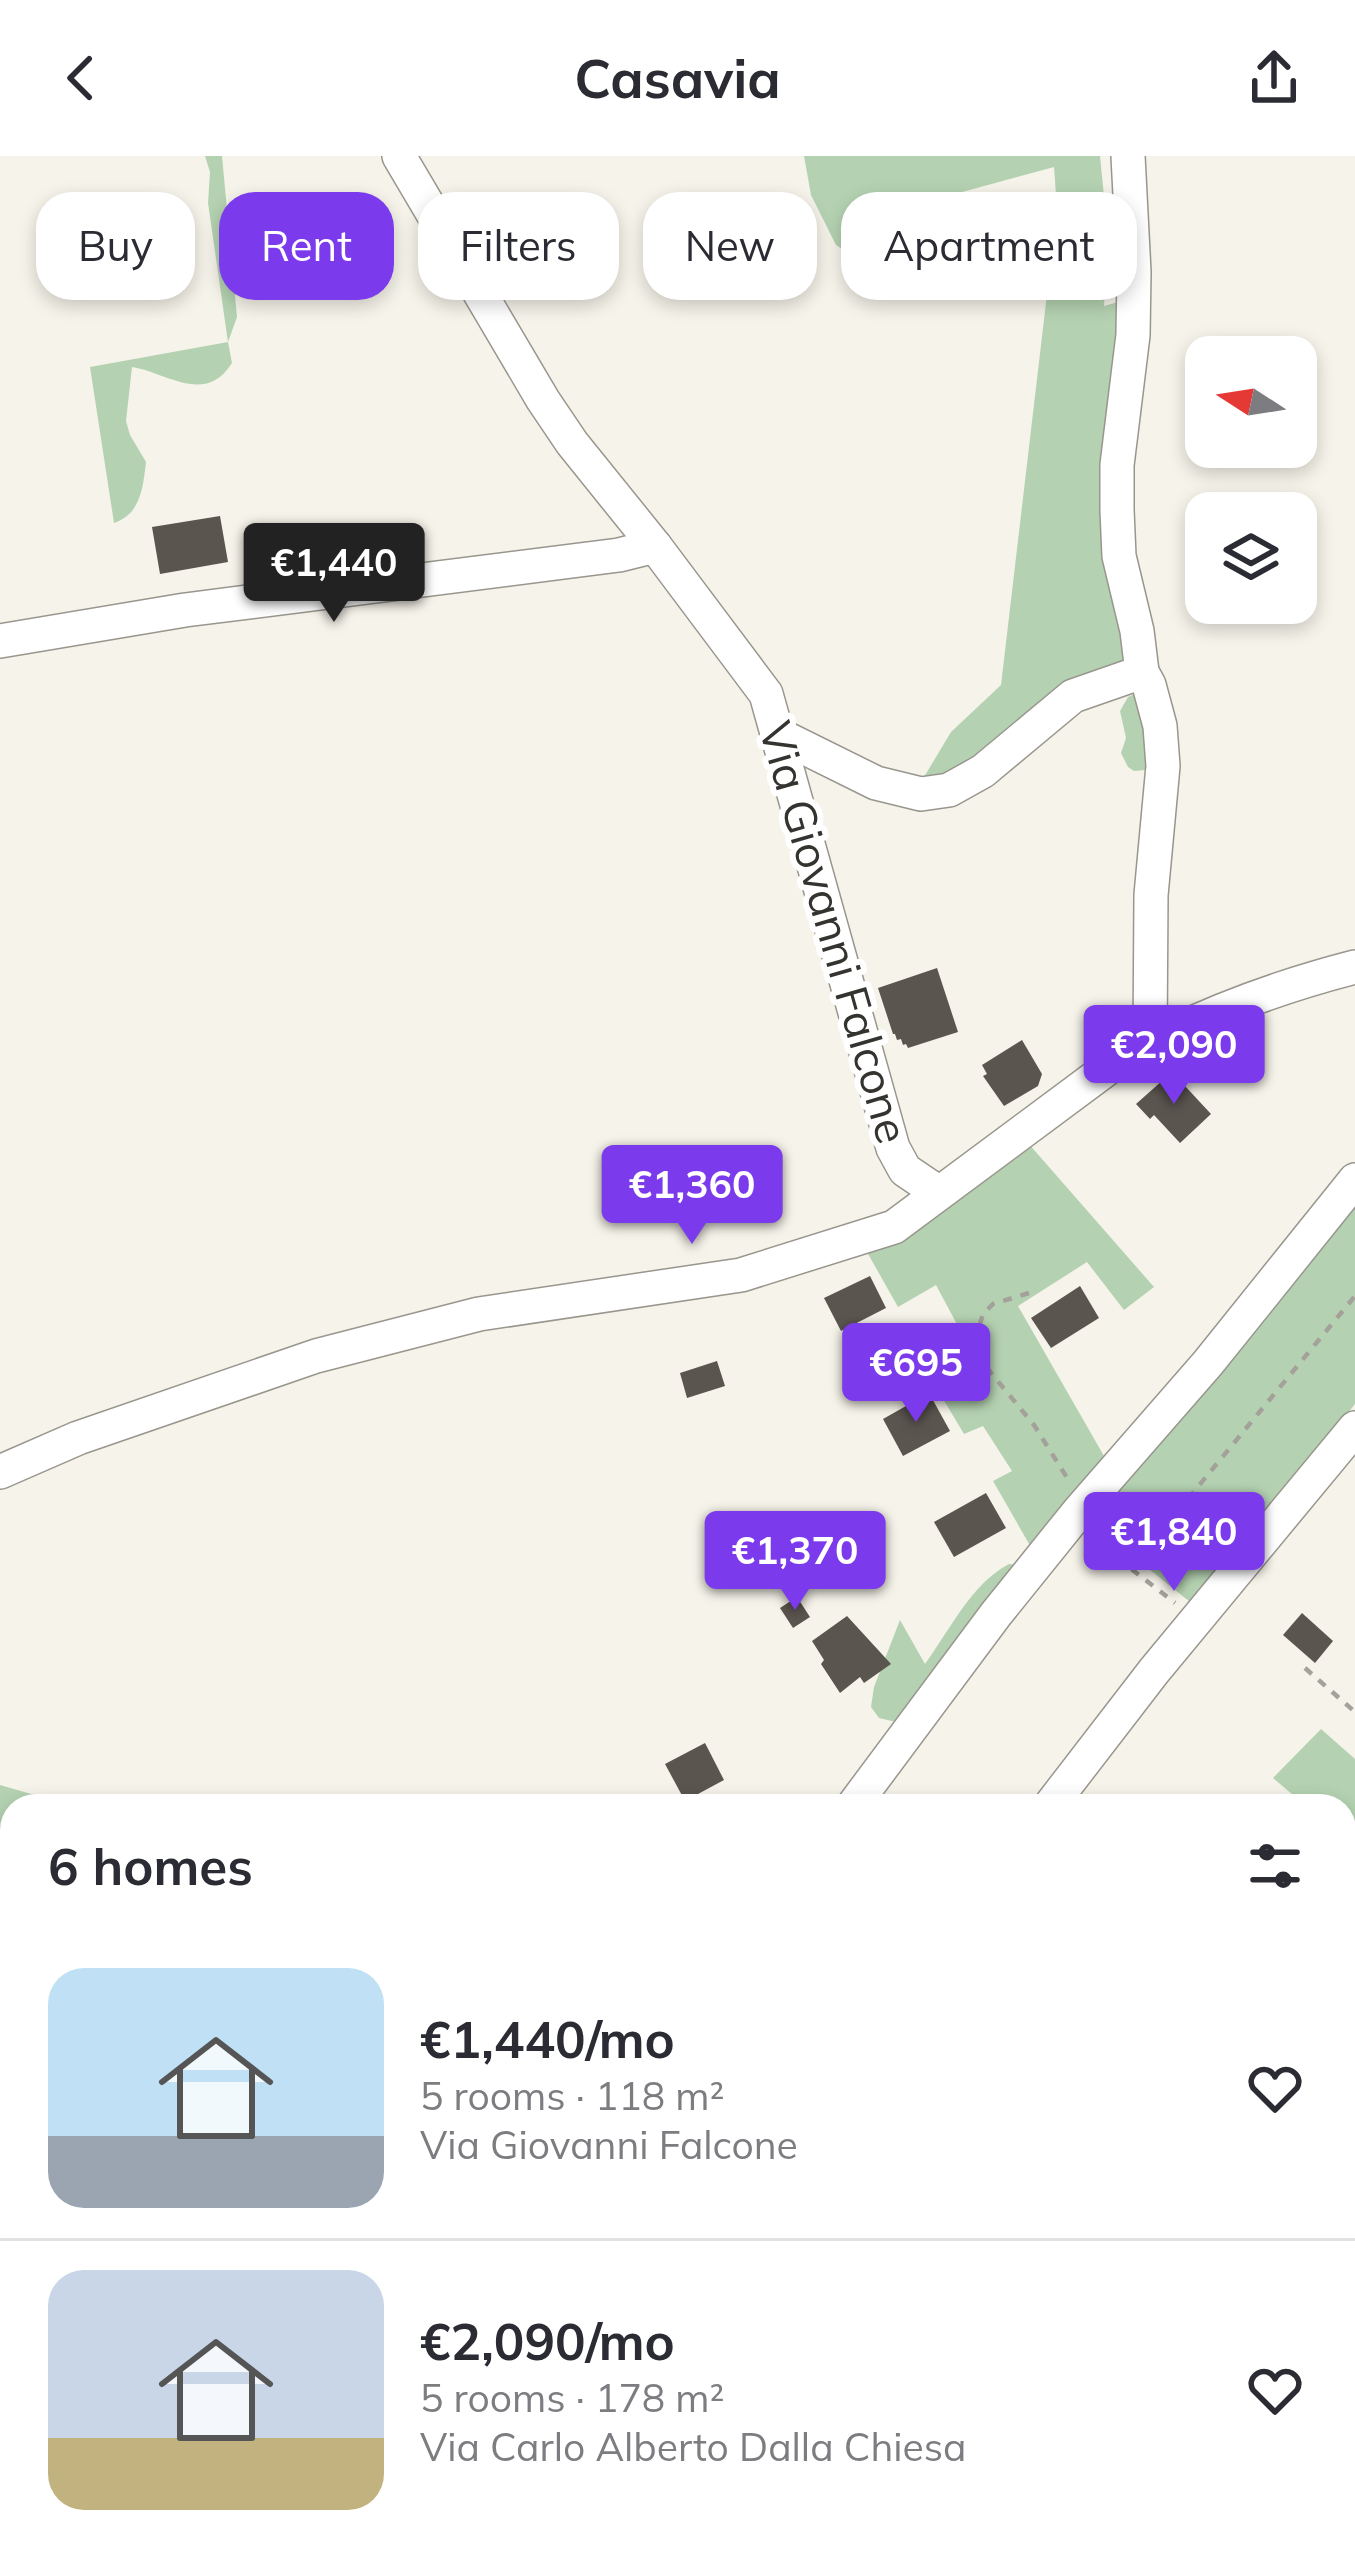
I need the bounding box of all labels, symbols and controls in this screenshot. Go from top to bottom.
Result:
text: Casavia [574,44,781,112]
icon: back [48,45,114,111]
icon: share [1241,45,1307,111]
chip: Buy [36,192,195,300]
chip: Rent [219,192,394,300]
chip: Filters [418,192,619,300]
chip: New [643,192,817,300]
chip: Apartment [841,192,1137,300]
north arrow [1185,336,1317,468]
map controls [1185,336,1317,624]
button: layers [1185,492,1317,624]
pin: €1,440 [236,523,432,625]
text: €1,440 [271,537,397,586]
street label: Via Giovanni Falcone [748,715,922,1149]
pin: €2,090 [1076,1005,1272,1107]
text: €2,090 [1111,1019,1237,1068]
pin: €1,360 [594,1145,790,1247]
text: €1,360 [629,1159,755,1208]
pin: €695 [845,1323,987,1425]
text: €695 [869,1337,963,1386]
pin: €1,840 [1076,1492,1272,1594]
text: €1,840 [1111,1506,1237,1555]
pin: €1,370 [697,1511,893,1613]
text: €1,370 [732,1525,858,1574]
icon: filters [1242,1833,1308,1899]
text: 6 homes [48,1834,253,1898]
text: €1,440/mo [420,2007,675,2071]
icon: home [144,2016,288,2160]
icon: heart [1242,2055,1308,2121]
text: 5 rooms · 118 m² [420,2071,724,2120]
text: Via Giovanni Falcone [420,2120,798,2169]
text: €2,090/mo [420,2309,675,2373]
icon: home [144,2318,288,2462]
icon: heart [1242,2357,1308,2423]
text: 5 rooms · 178 m² [420,2373,724,2422]
text: Via Carlo Alberto Dalla Chiesa [420,2422,967,2471]

